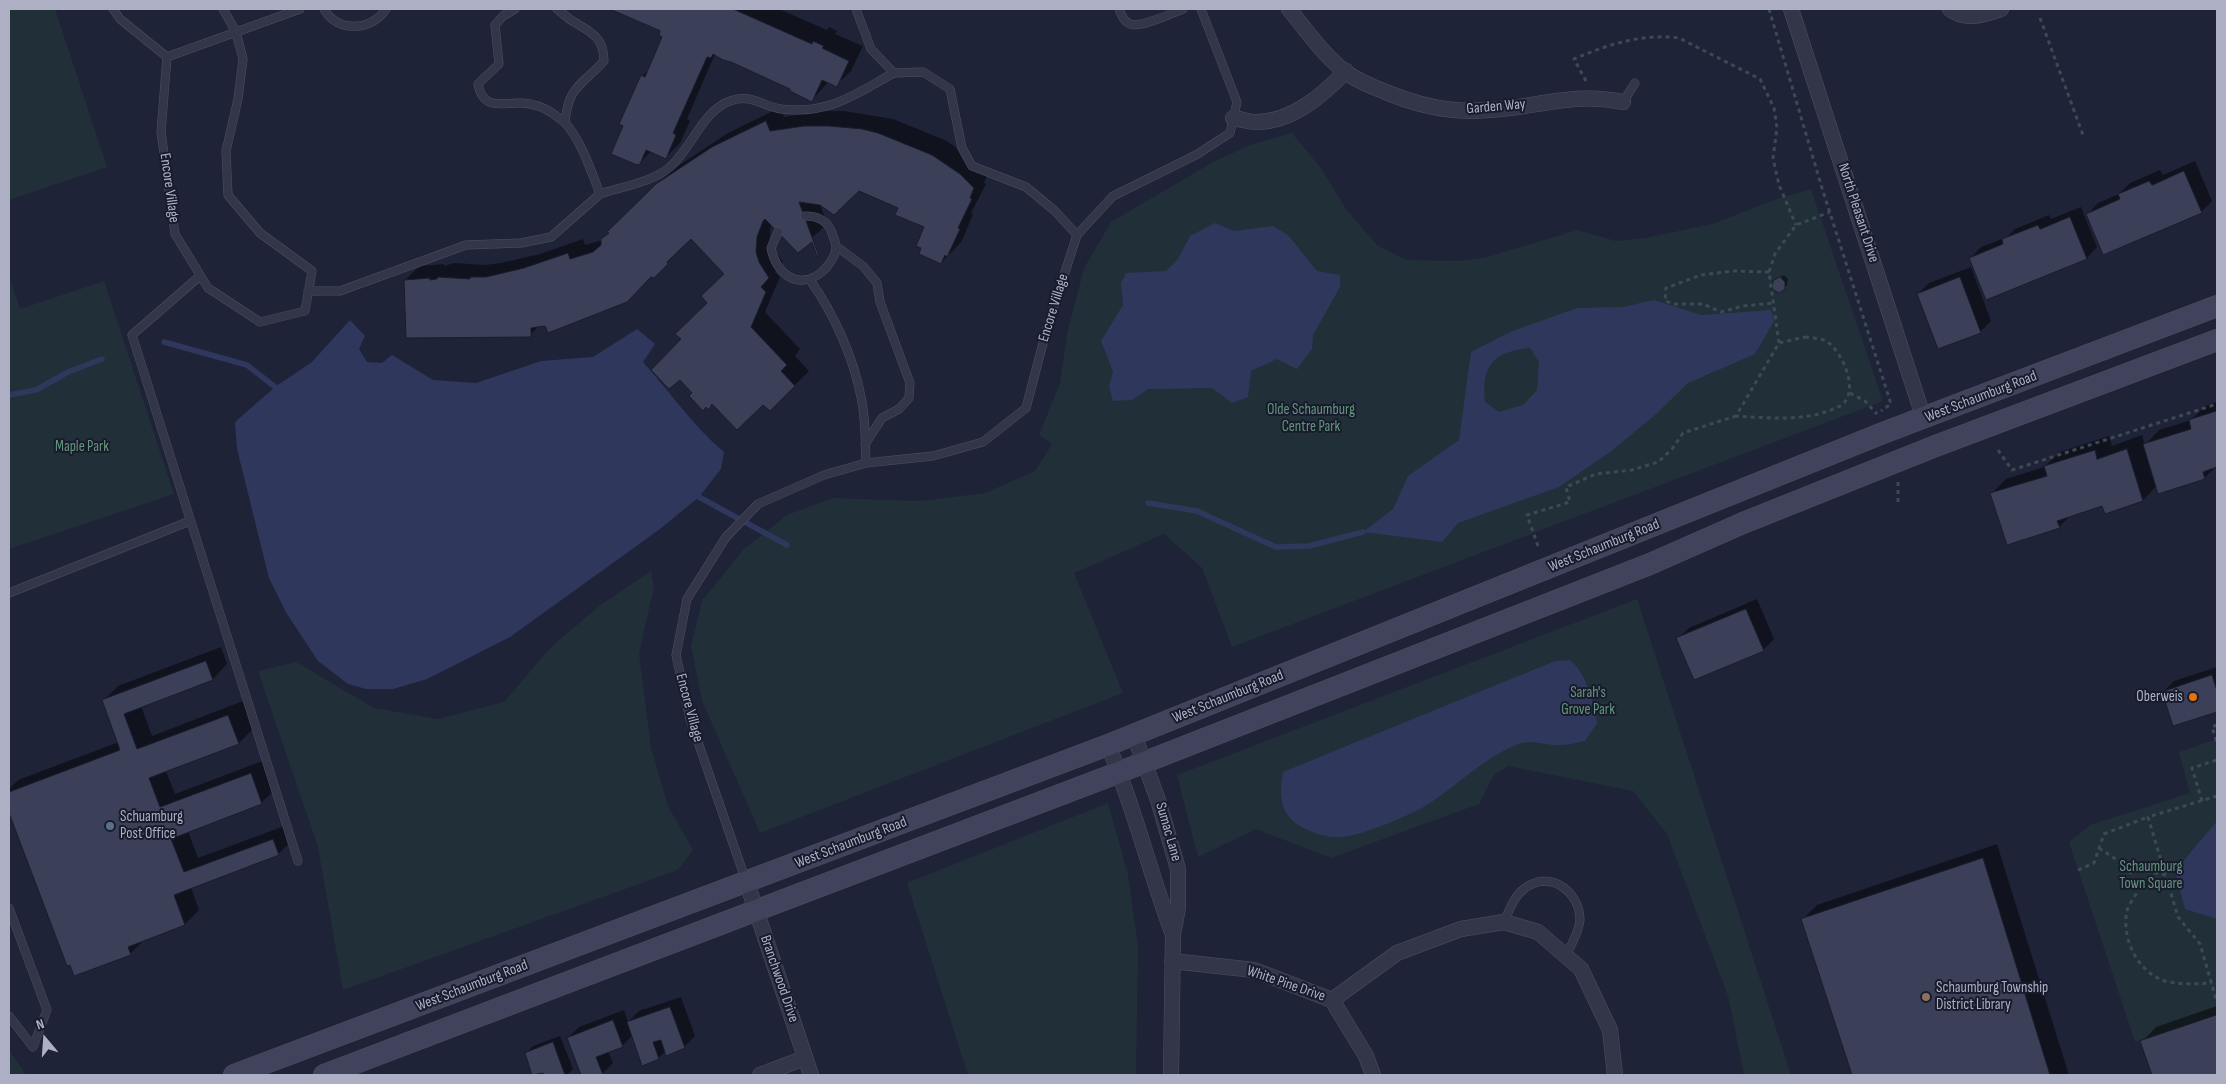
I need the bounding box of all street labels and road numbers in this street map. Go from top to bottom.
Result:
street label: Garden Way [1466,95,1526,119]
street label: Encore Village [155,152,183,224]
street label: North Pleasant Drive [1833,161,1883,265]
street label: Encore Village [1035,272,1073,344]
street label: West Schaumburg Road [1923,367,2039,427]
street label: West Schaumburg Road [1546,516,1662,576]
street label: West Schaumburg Road [1170,667,1286,727]
street label: Encore Village [671,672,707,744]
street label: Sumac Lane [1151,801,1185,863]
street label: West Schaumburg Road [793,813,909,873]
street label: Branchwood Drive [756,933,802,1025]
street label: West Schaumburg Road [414,956,530,1016]
street label: White Pine Drive [1244,962,1328,1006]

